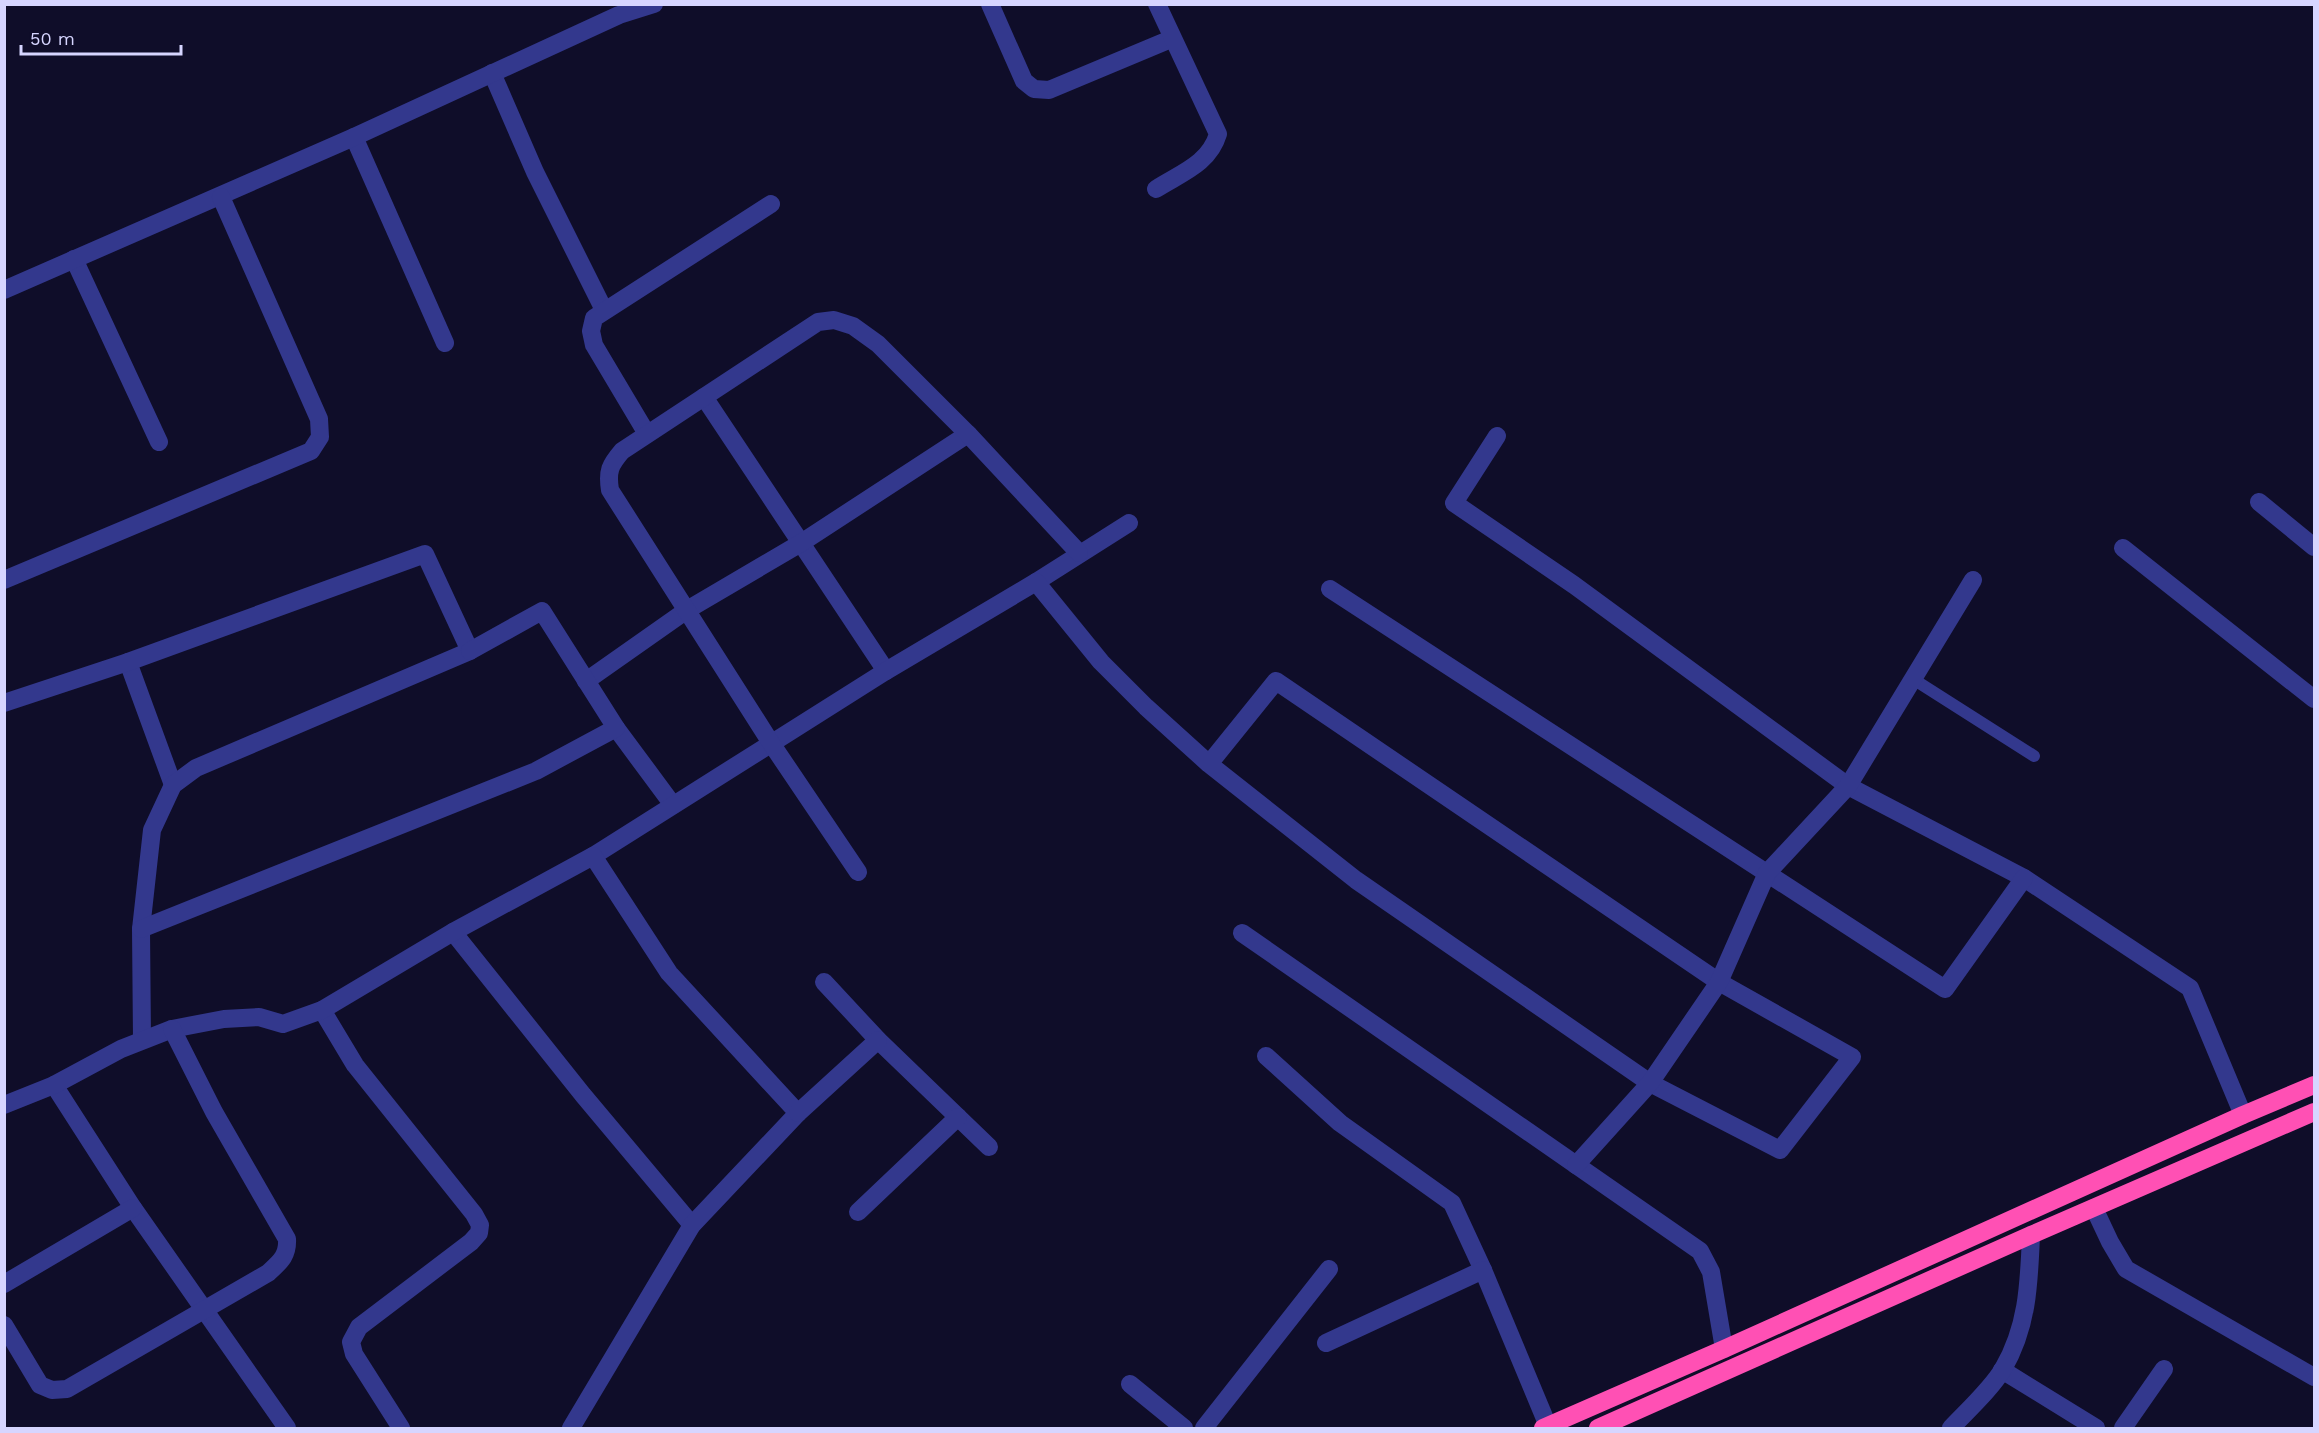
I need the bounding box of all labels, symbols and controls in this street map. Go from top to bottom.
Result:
scale bar [21,18,182,56]
text: 50 m [30,28,75,49]

